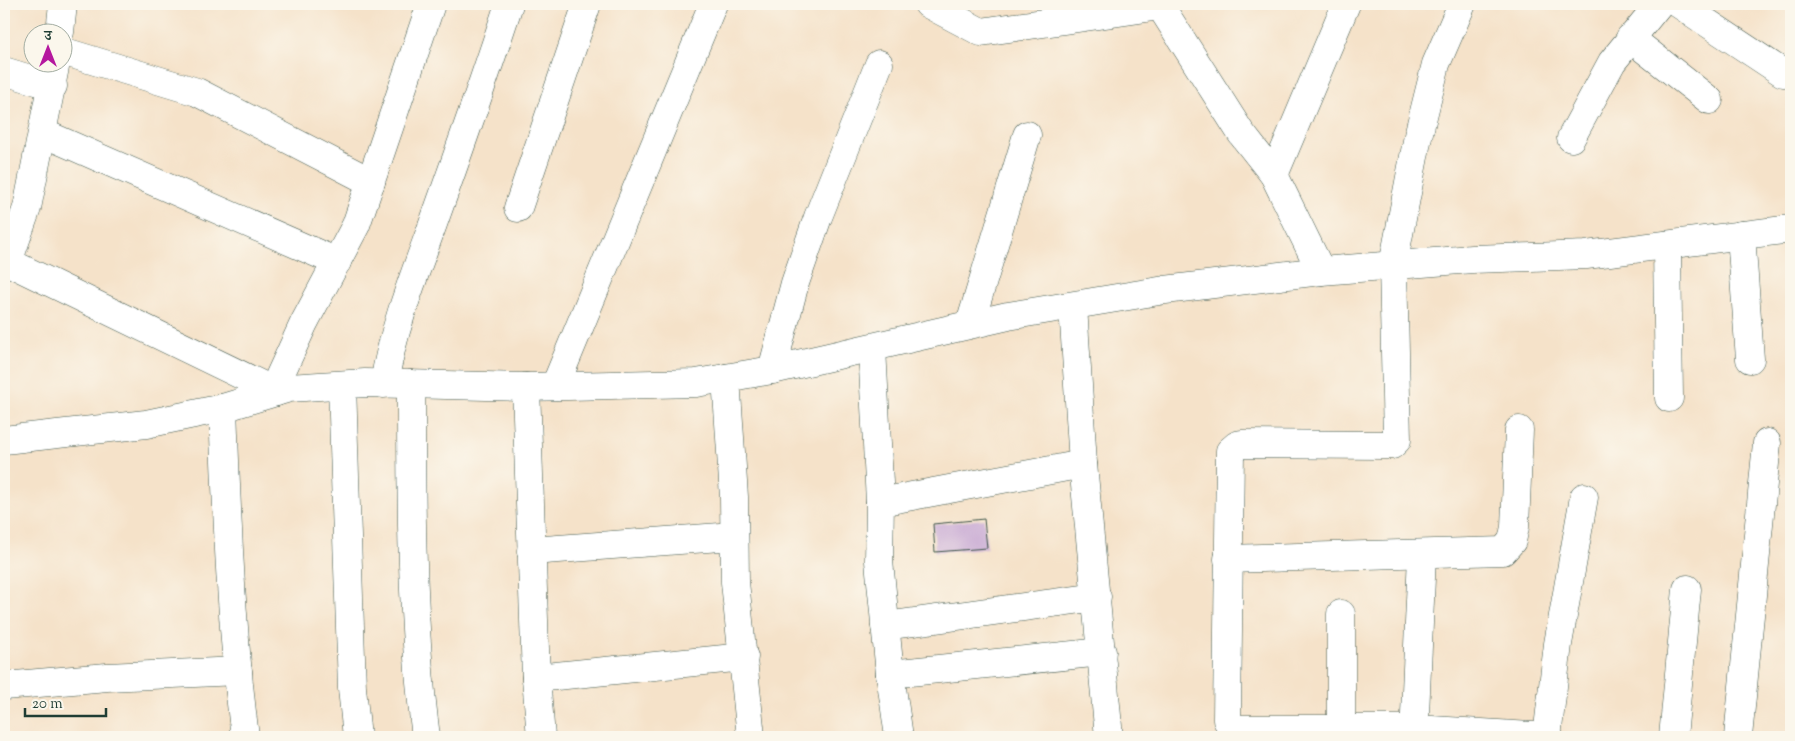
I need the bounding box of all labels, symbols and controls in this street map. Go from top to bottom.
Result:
north arrow [22,22,72,72]
text: उ [43,27,52,47]
scale bar [25,686,106,718]
text: 20 m [32,694,63,715]

